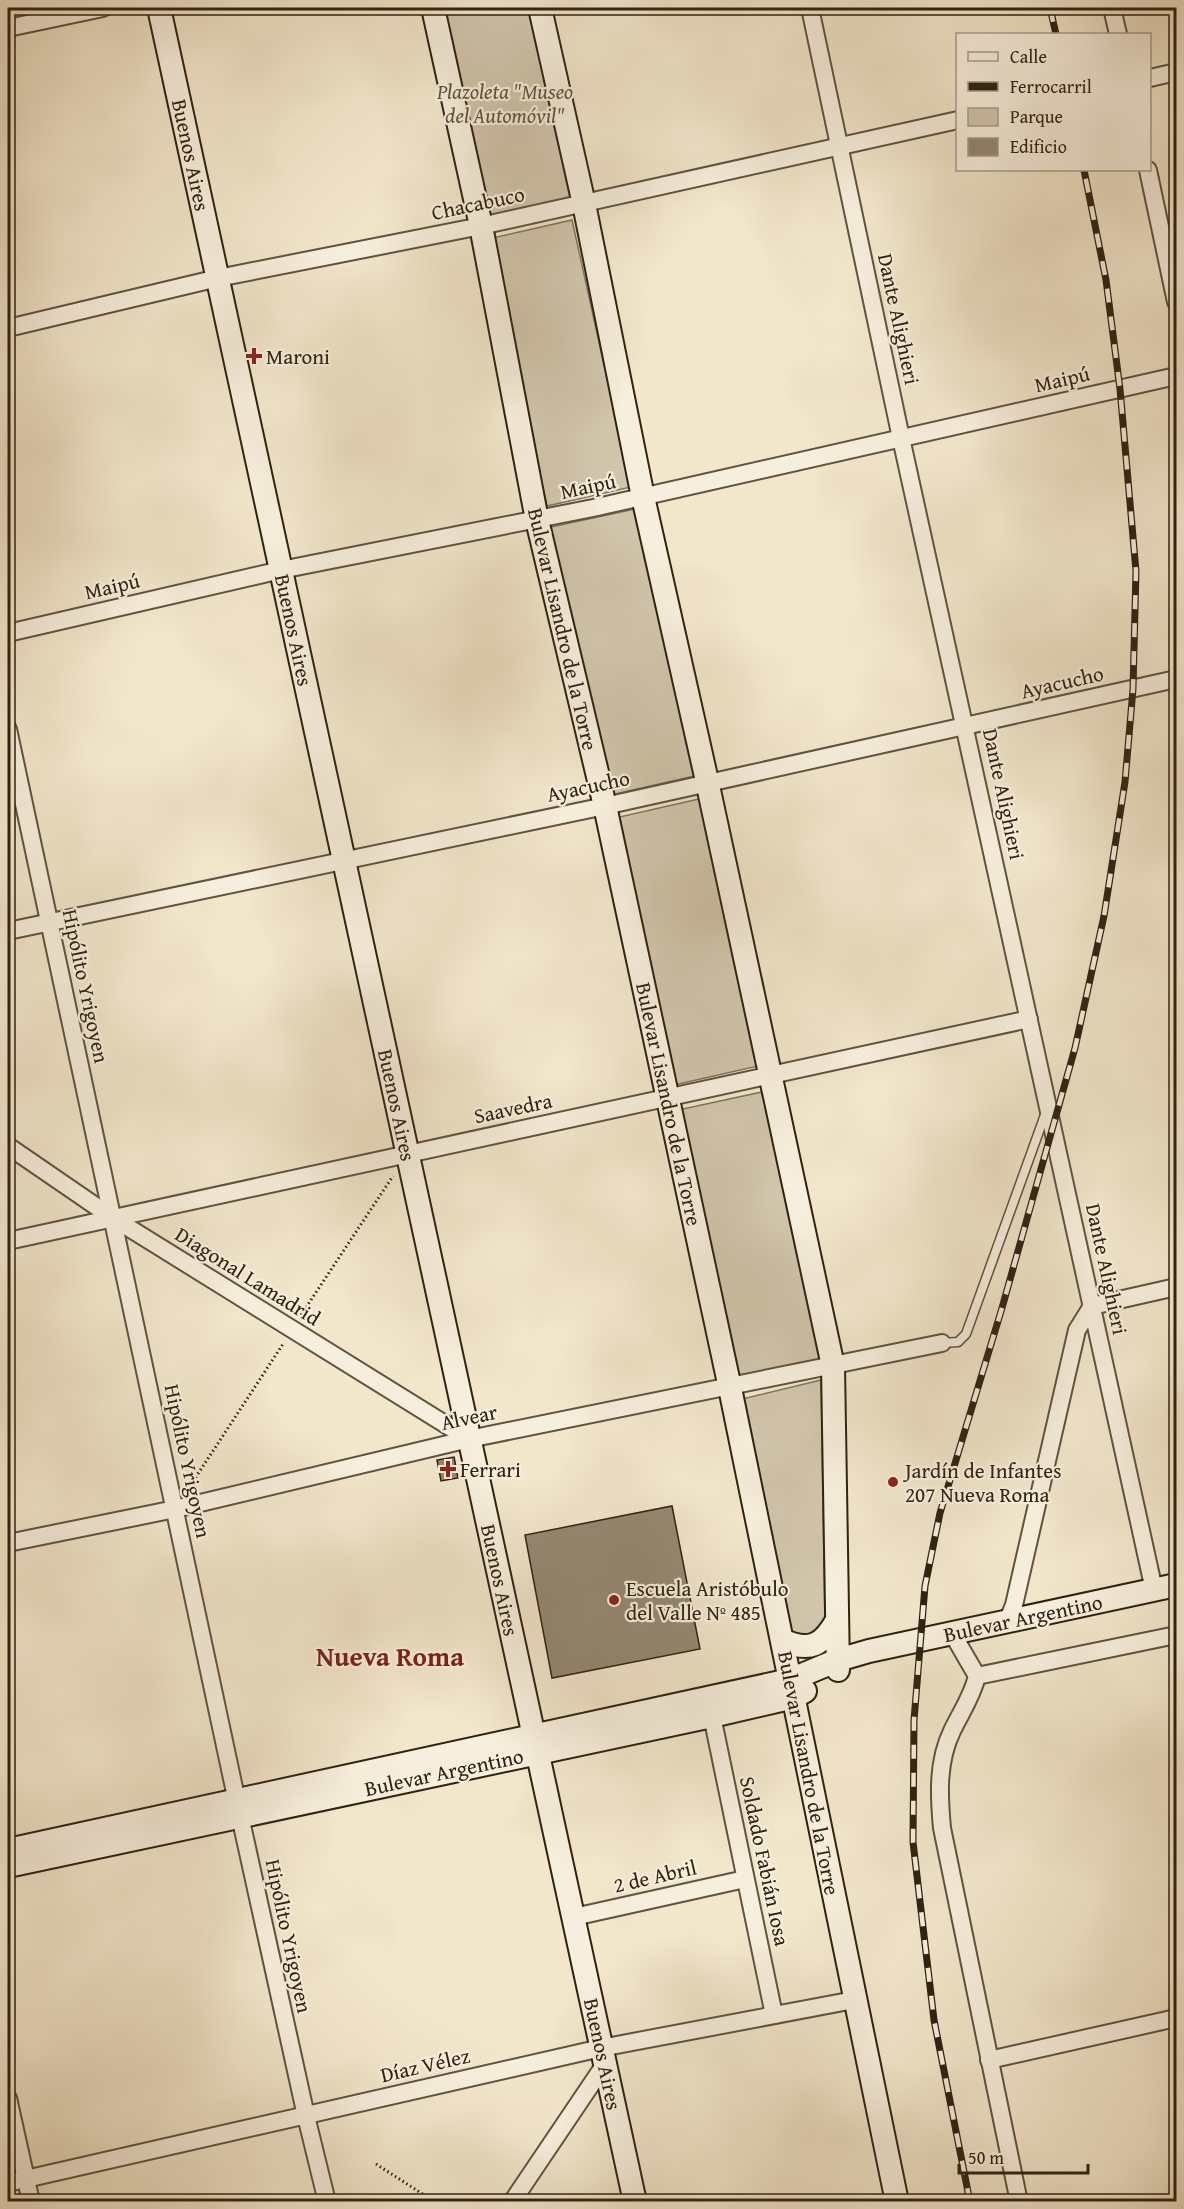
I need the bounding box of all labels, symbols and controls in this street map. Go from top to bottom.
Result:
legend [956,33,1151,171]
text: Calle [1010,43,1047,70]
text: Ferrocarril [1010,73,1092,100]
park label: Plazoleta "Museo del Automóvil" [436,76,573,131]
street label: Buenos Aires [164,96,218,214]
text: Parque [1010,103,1063,130]
text: Edificio [1010,133,1067,160]
street label: Chacabuco [428,178,528,228]
street label: Dante Alighieri [870,251,928,388]
place label: Maroni [266,341,330,372]
marker: Maroni [247,349,261,363]
street label: Maipú [1031,357,1093,400]
street label: Maipú [558,465,619,507]
street label: Bulevar Lisandro de la Torre [520,505,606,753]
street label: Maipú [81,564,143,607]
street label: Buenos Aires [267,571,321,689]
street label: Ayacucho [1018,657,1106,707]
street label: Dante Alighieri [975,726,1033,863]
street label: Ayacucho [544,762,632,810]
street label: Hipólito Yrigoyen [55,906,117,1066]
street label: Bulevar Lisandro de la Torre [628,979,710,1229]
street label: Buenos Aires [370,1046,424,1164]
street label: Saavedra [471,1085,555,1131]
street label: Dante Alighieri [1078,1201,1136,1338]
street label: Diagonal Lamadrid [169,1219,327,1334]
street label: Hipólito Yrigoyen [157,1381,219,1541]
street label: Alvear [438,1396,500,1438]
place label: Ferrari [460,1454,521,1485]
place label: Jardín de Infantes 207 Nueva Roma [902,1455,1062,1510]
marker: Ferrari [441,1462,455,1476]
marker: Jardín de Infantes 207 Nueva Roma [886,1475,900,1489]
street label: Buenos Aires [473,1521,527,1639]
place label: Escuela Aristóbulo del Valle Nº 485 [626,1573,789,1628]
street label: Bulevar Argentino [941,1586,1105,1650]
marker: Escuela Aristóbulo del Valle Nº 485 [607,1593,621,1607]
district label: Nueva Roma [316,1636,464,1676]
street label: Bulevar Lisandro de la Torre [770,1648,848,1898]
street label: Bulevar Argentino [362,1740,526,1804]
street label: Soldado Fabián Iosa [732,1773,798,1949]
street label: 2 de Abril [610,1851,700,1901]
street label: Hipólito Yrigoyen [258,1856,320,2016]
street label: Buenos Aires [576,1995,630,2113]
street label: Díaz Vélez [377,2040,473,2090]
scale bar [959,2137,1088,2175]
text: 50 m [968,2144,1004,2171]

